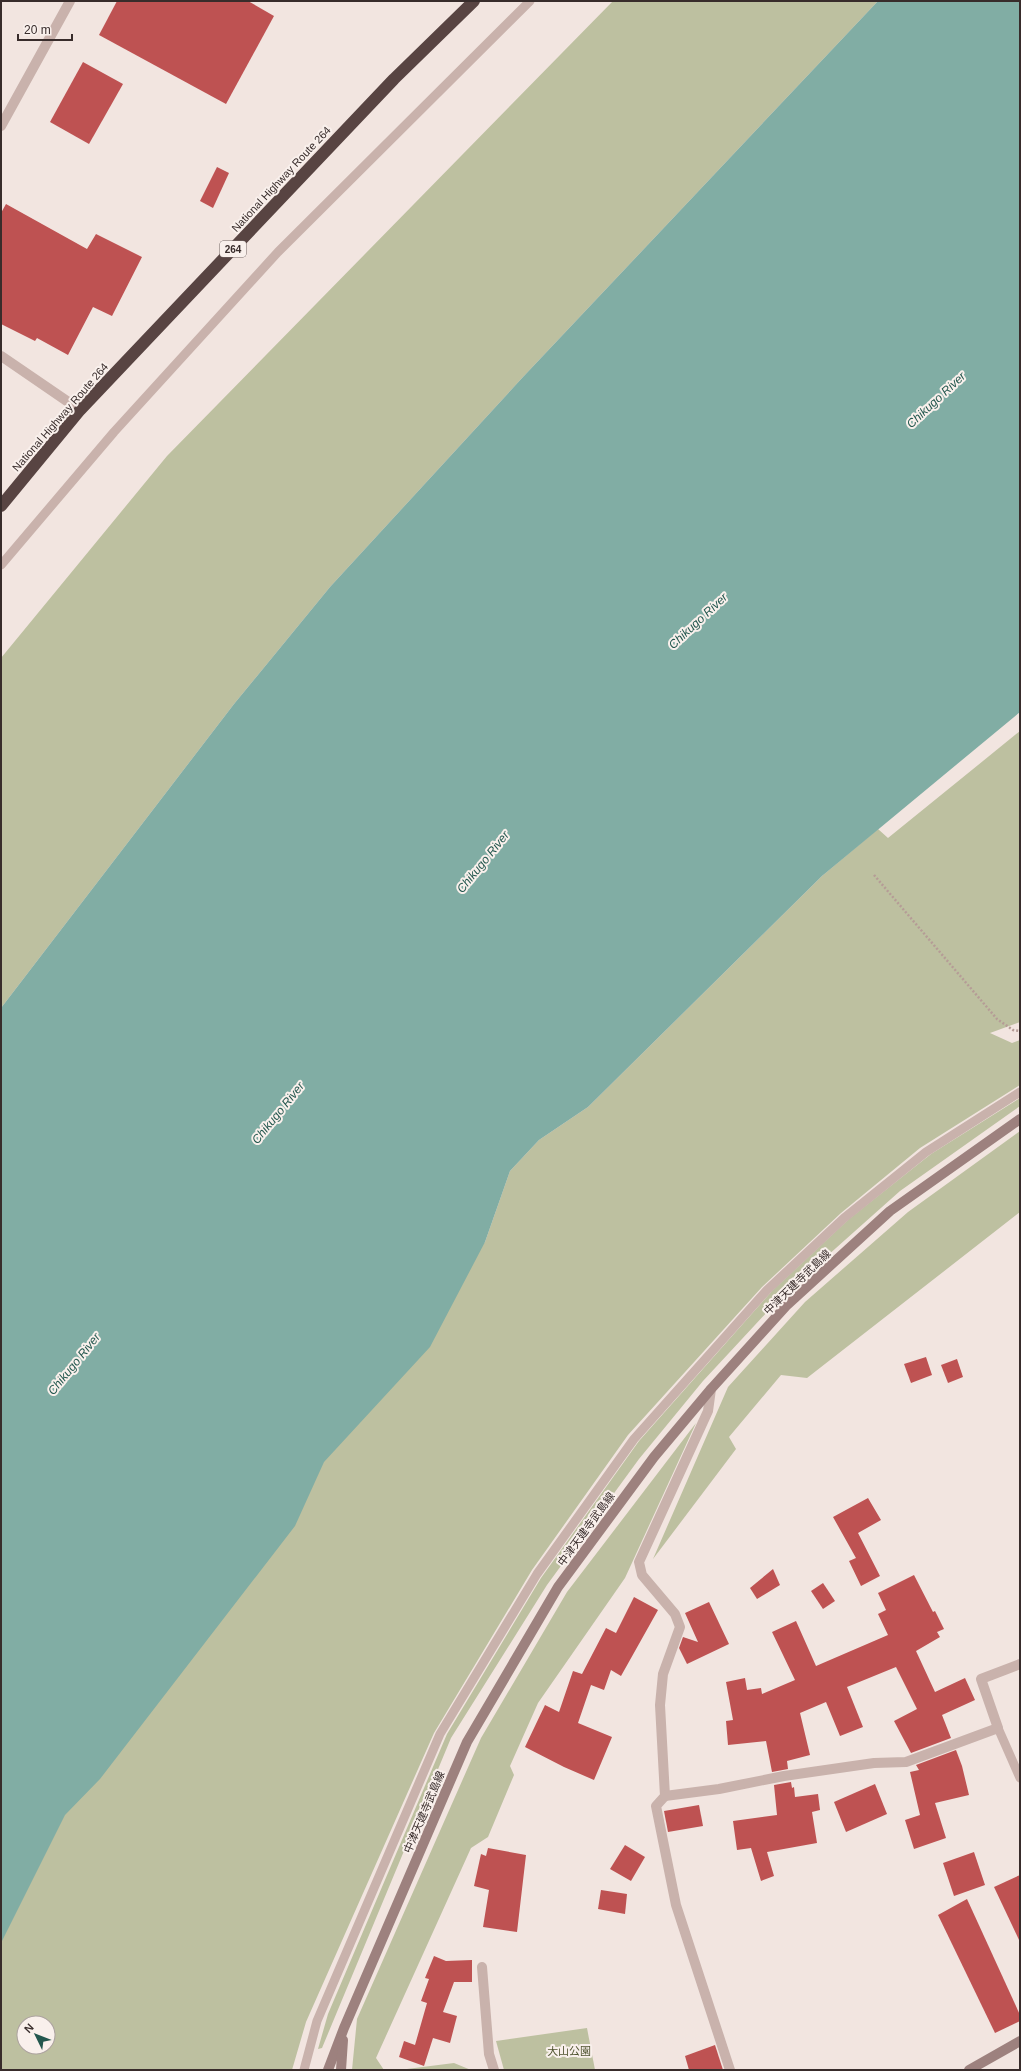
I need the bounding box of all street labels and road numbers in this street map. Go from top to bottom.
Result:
street label: National Highway Route 264 [229,124,333,234]
road number: 264 [220,241,246,257]
street label: National Highway Route 264 [10,360,110,474]
street label: 中津天建寺武島線 [761,1247,833,1317]
street label: 中津天建寺武島線 [555,1490,617,1568]
street label: 中津天建寺武島線 [401,1769,447,1855]

